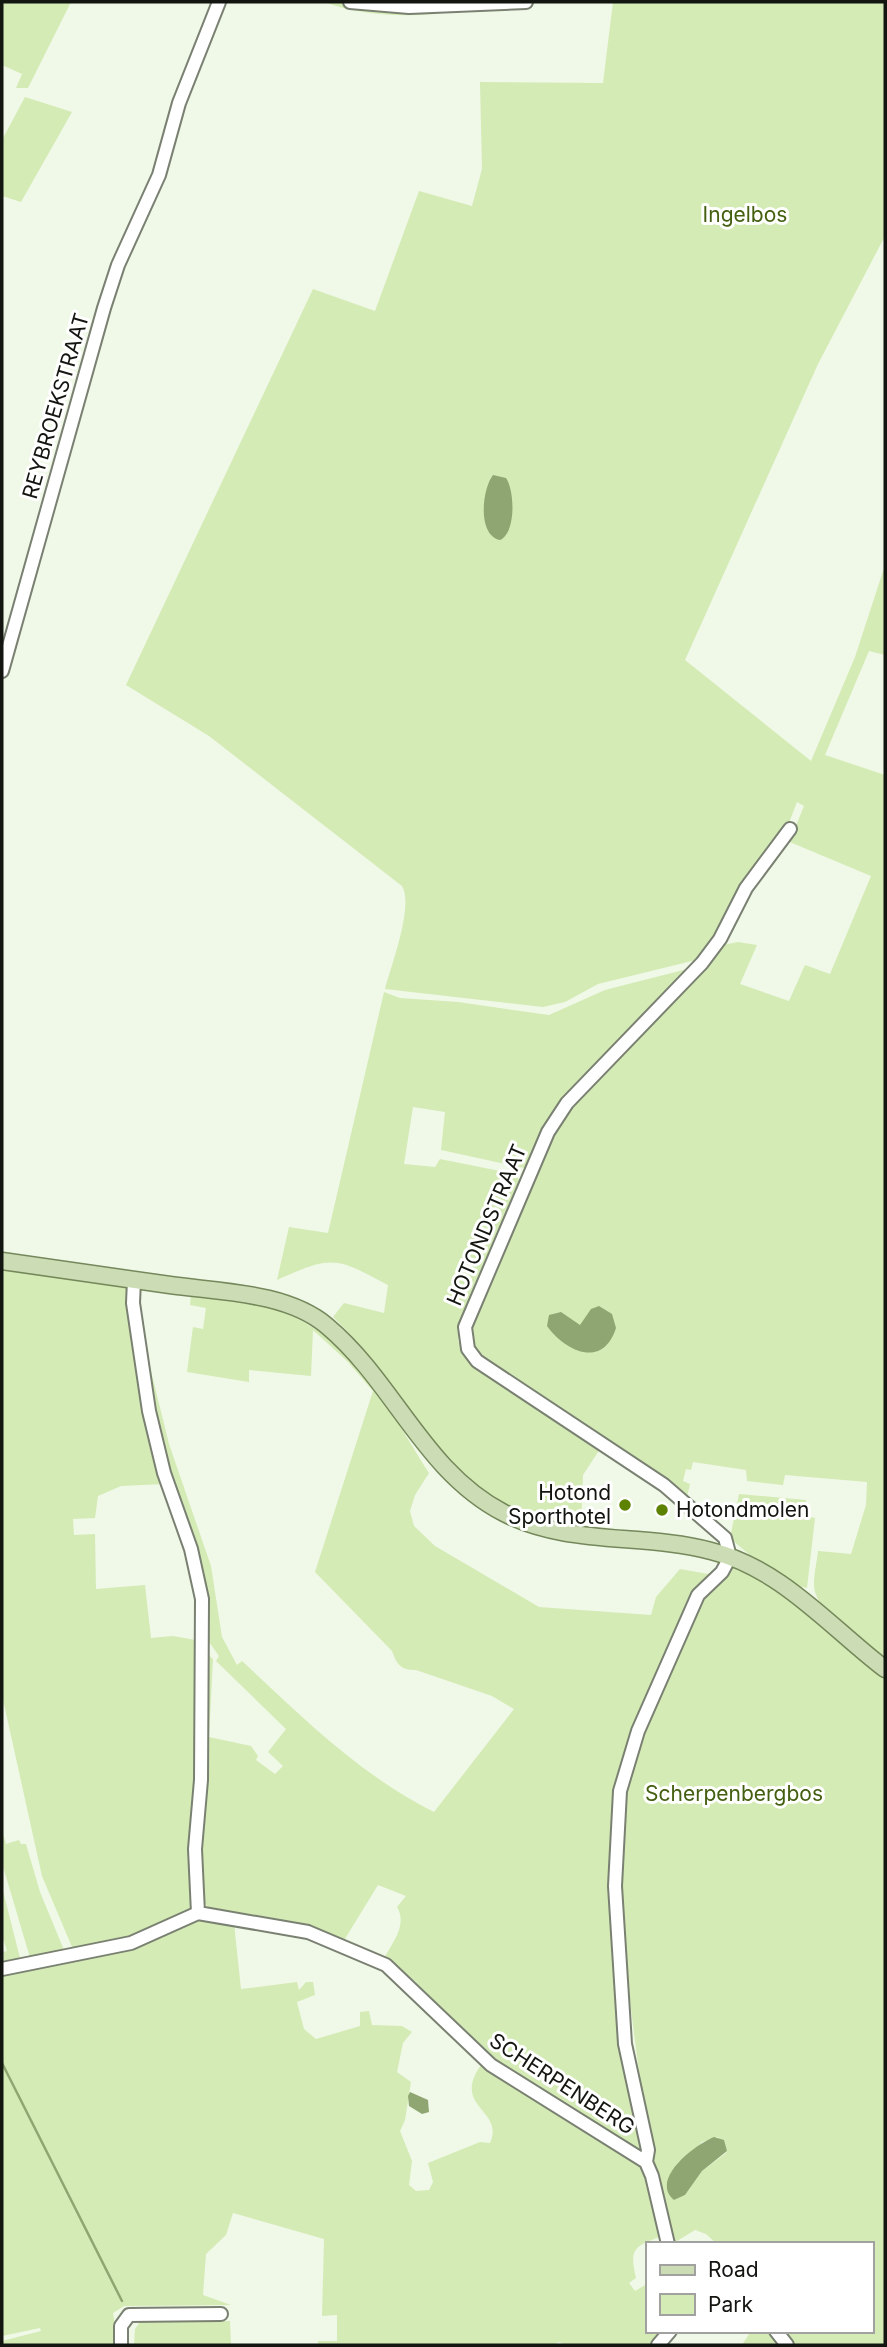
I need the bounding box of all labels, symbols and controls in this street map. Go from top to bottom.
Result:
park label: Ingelbos [703,202,787,227]
street label: REYBROEKSTRAAT [17,310,94,502]
street label: HOTONDSTRAAT [441,1140,532,1309]
place label: Hotond Sporthotel [508,1480,611,1529]
marker: Hotond Sporthotel [617,1497,633,1513]
place label: Hotondmolen [676,1497,809,1522]
marker: Hotondmolen [654,1502,670,1518]
park label: Scherpenbergbos [645,1781,823,1806]
street label: SCHERPENBERG [485,2027,640,2140]
legend [646,2242,873,2333]
text: Road [708,2257,759,2282]
text: Park [708,2292,753,2317]

